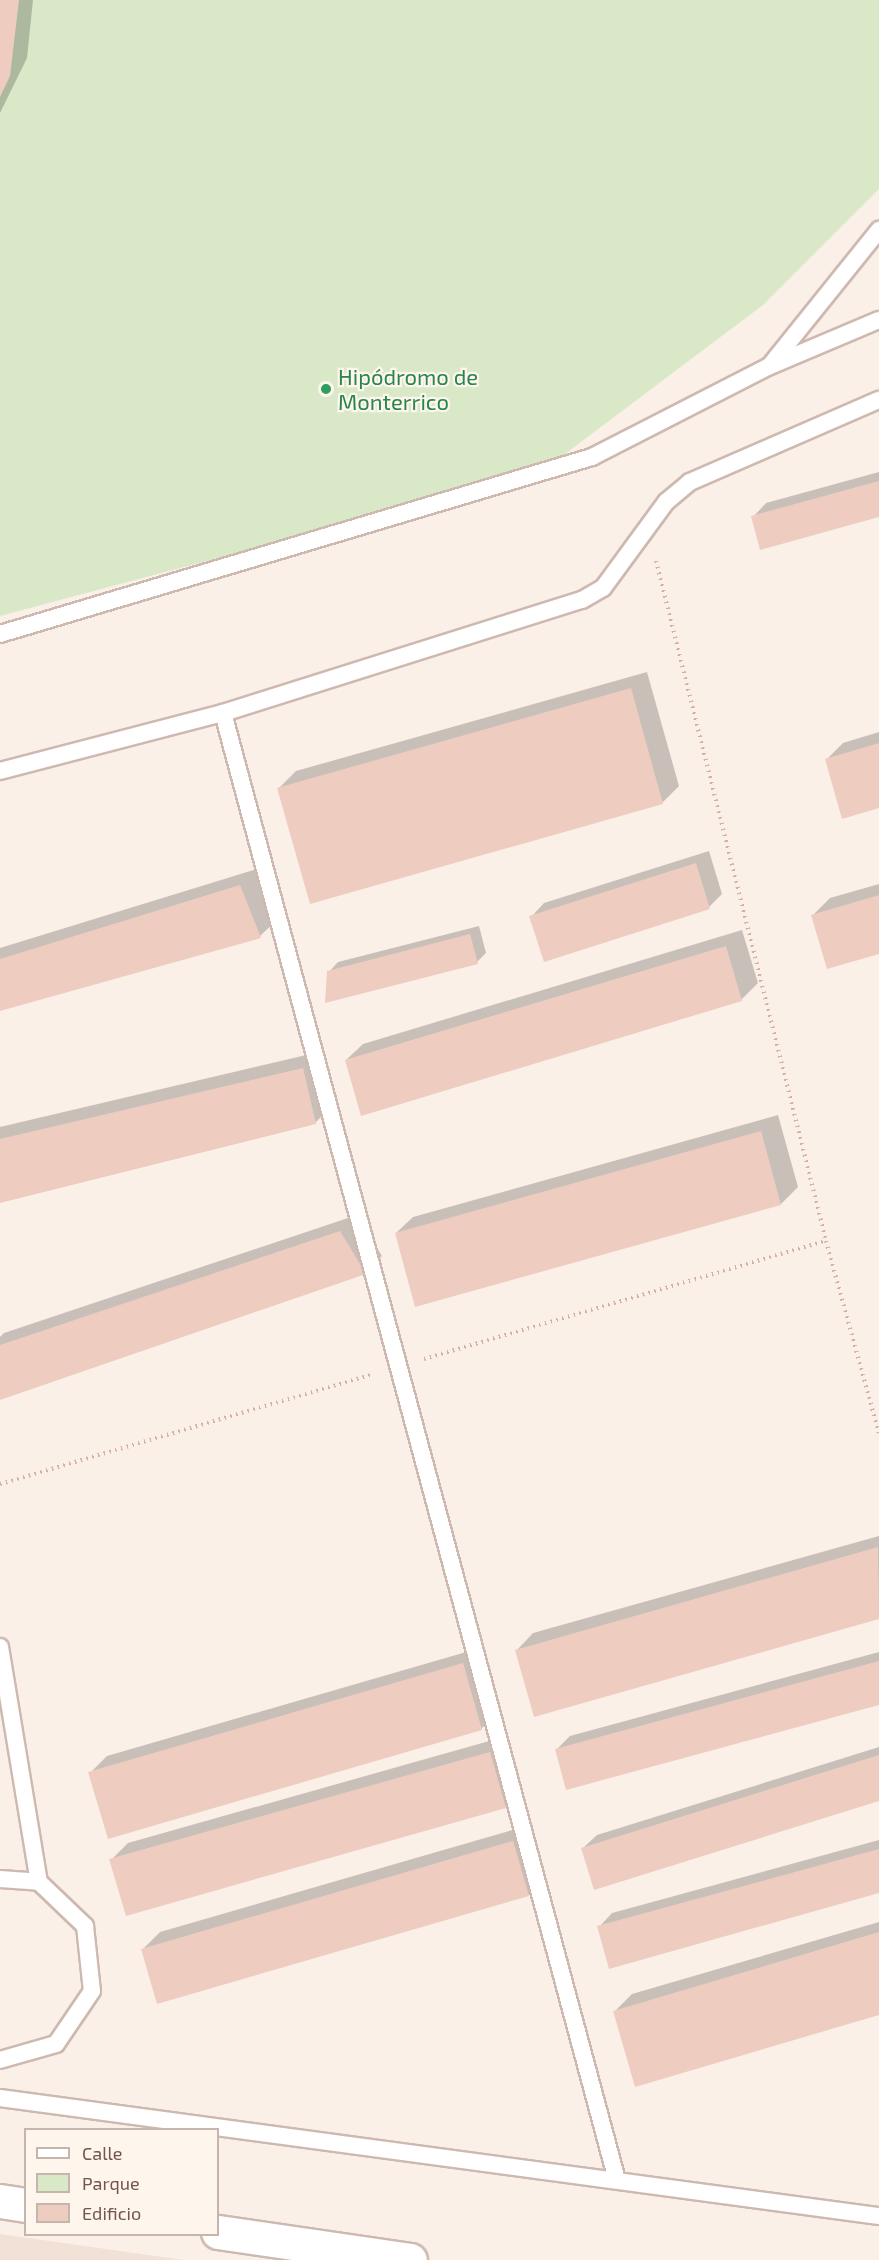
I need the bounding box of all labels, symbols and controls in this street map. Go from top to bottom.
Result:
place label: Hipódromo de Monterrico [338,363,478,414]
marker: Hipódromo de Monterrico [319,382,333,396]
legend [24,2128,219,2236]
text: Calle [82,2142,123,2164]
text: Parque [82,2172,140,2194]
text: Edificio [82,2202,141,2224]

